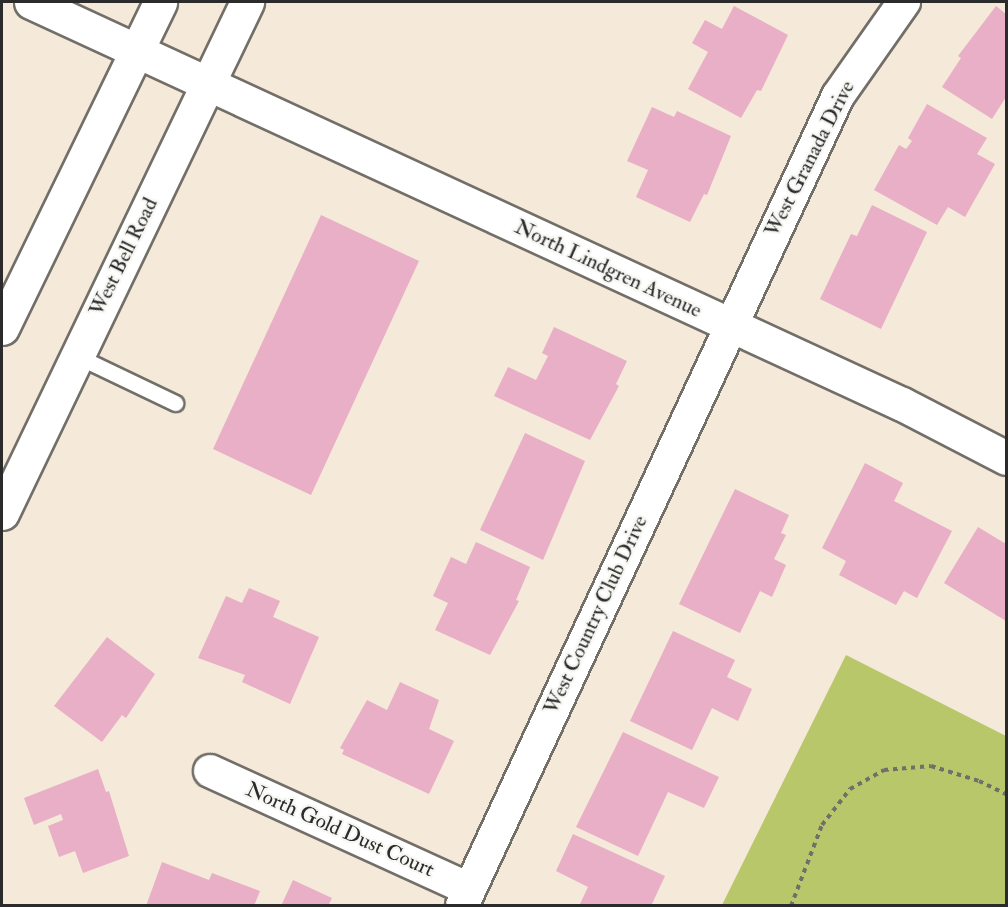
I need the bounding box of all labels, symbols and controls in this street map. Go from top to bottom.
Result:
street label: West Granada Drive [760,77,860,241]
street label: West Bell Road [85,194,163,320]
street label: North Lindgren Avenue [511,215,705,323]
street label: West Country Club Drive [539,512,653,718]
street label: North Gold Dust Court [242,777,438,883]

